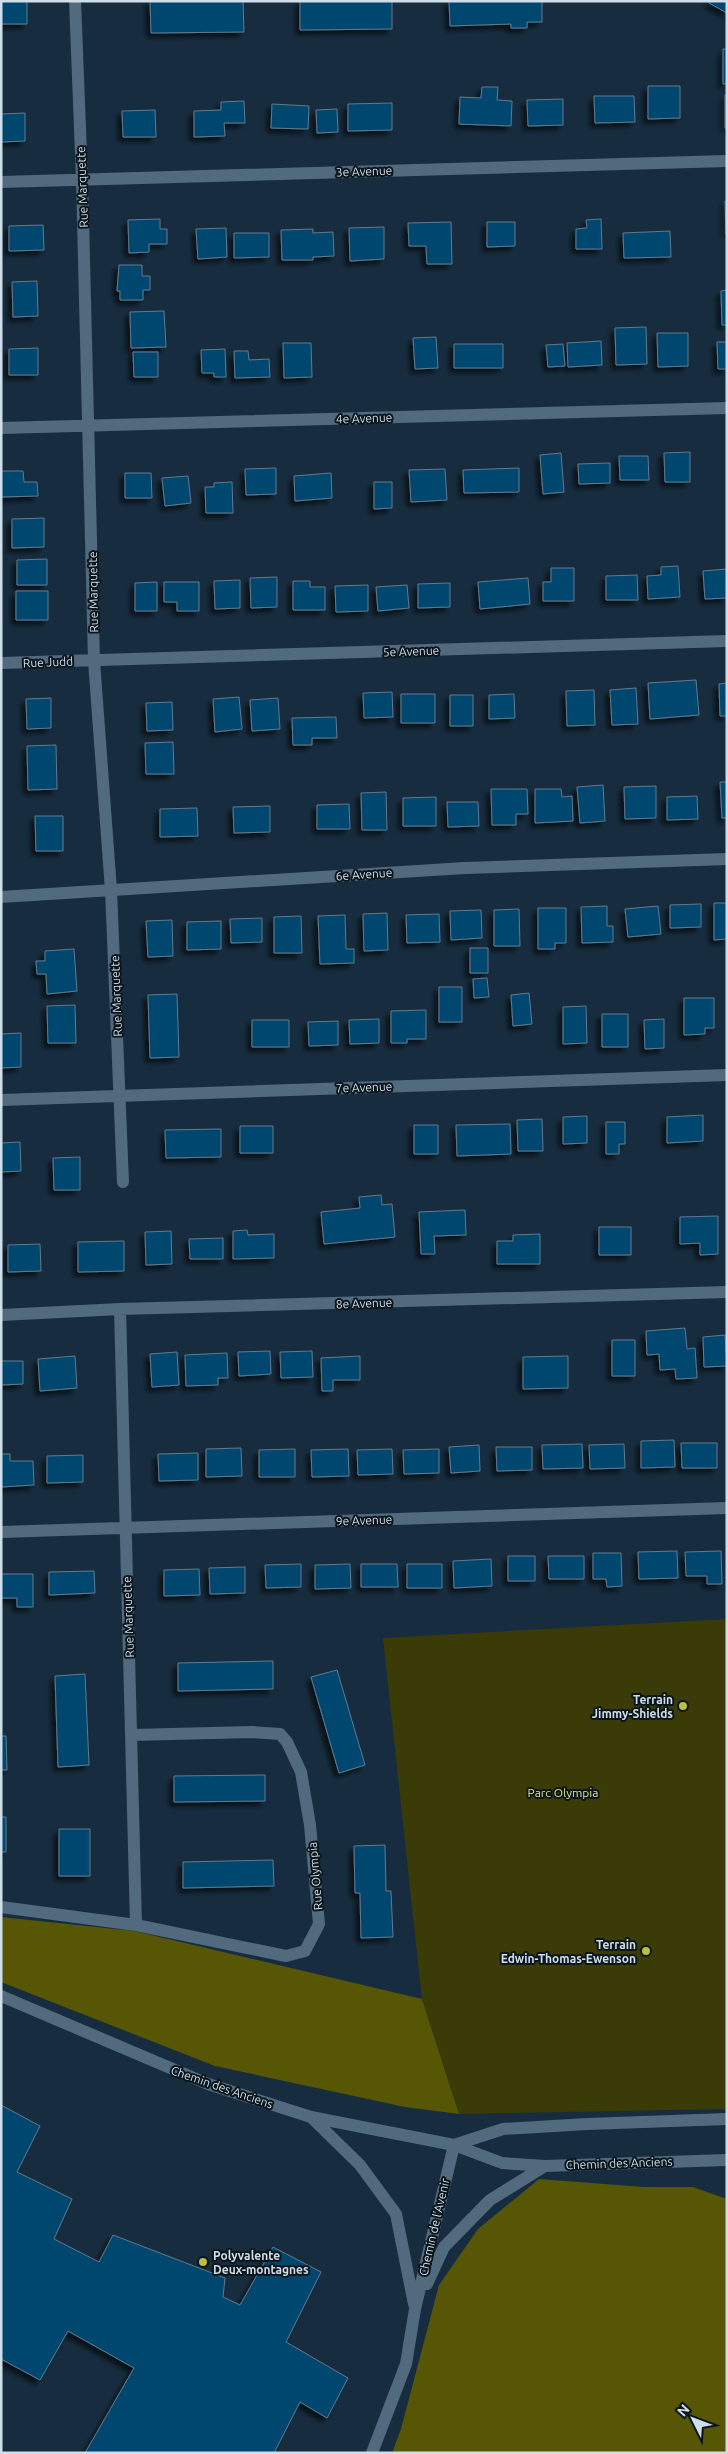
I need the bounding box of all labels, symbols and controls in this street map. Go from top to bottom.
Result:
street label: Rue Marquette [74,146,90,228]
street label: 3e Avenue [336,164,392,178]
street label: 4e Avenue [336,411,392,425]
street label: Rue Marquette [86,551,100,633]
street label: 5e Avenue [383,644,439,658]
street label: Rue Judd [23,655,73,669]
street label: 6e Avenue [335,866,393,882]
street label: Rue Marquette [108,955,124,1037]
street label: 7e Avenue [336,1080,392,1094]
street label: 8e Avenue [336,1296,392,1310]
street label: 9e Avenue [336,1513,392,1527]
street label: Rue Marquette [120,1576,136,1658]
place label: Terrain Jimmy-Shields [592,1693,673,1720]
marker: Terrain Jimmy-Shields [677,1700,689,1712]
park label: Parc Olympia [528,1786,598,1799]
street label: Rue Olympia [306,1841,324,1911]
place label: Terrain Edwin-Thomas-Ewenson [501,1938,636,1965]
marker: Terrain Edwin-Thomas-Ewenson [640,1945,652,1957]
street label: Chemin des Anciens [169,2063,275,2111]
street label: Chemin des Anciens [565,2155,673,2171]
street label: Chemin de l'Avenir [416,2176,452,2277]
place label: Polyvalente Deux-montagnes [213,2249,309,2276]
marker: Polyvalente Deux-montagnes [197,2256,209,2268]
north arrow [668,2394,718,2444]
text: N [674,2401,693,2420]

